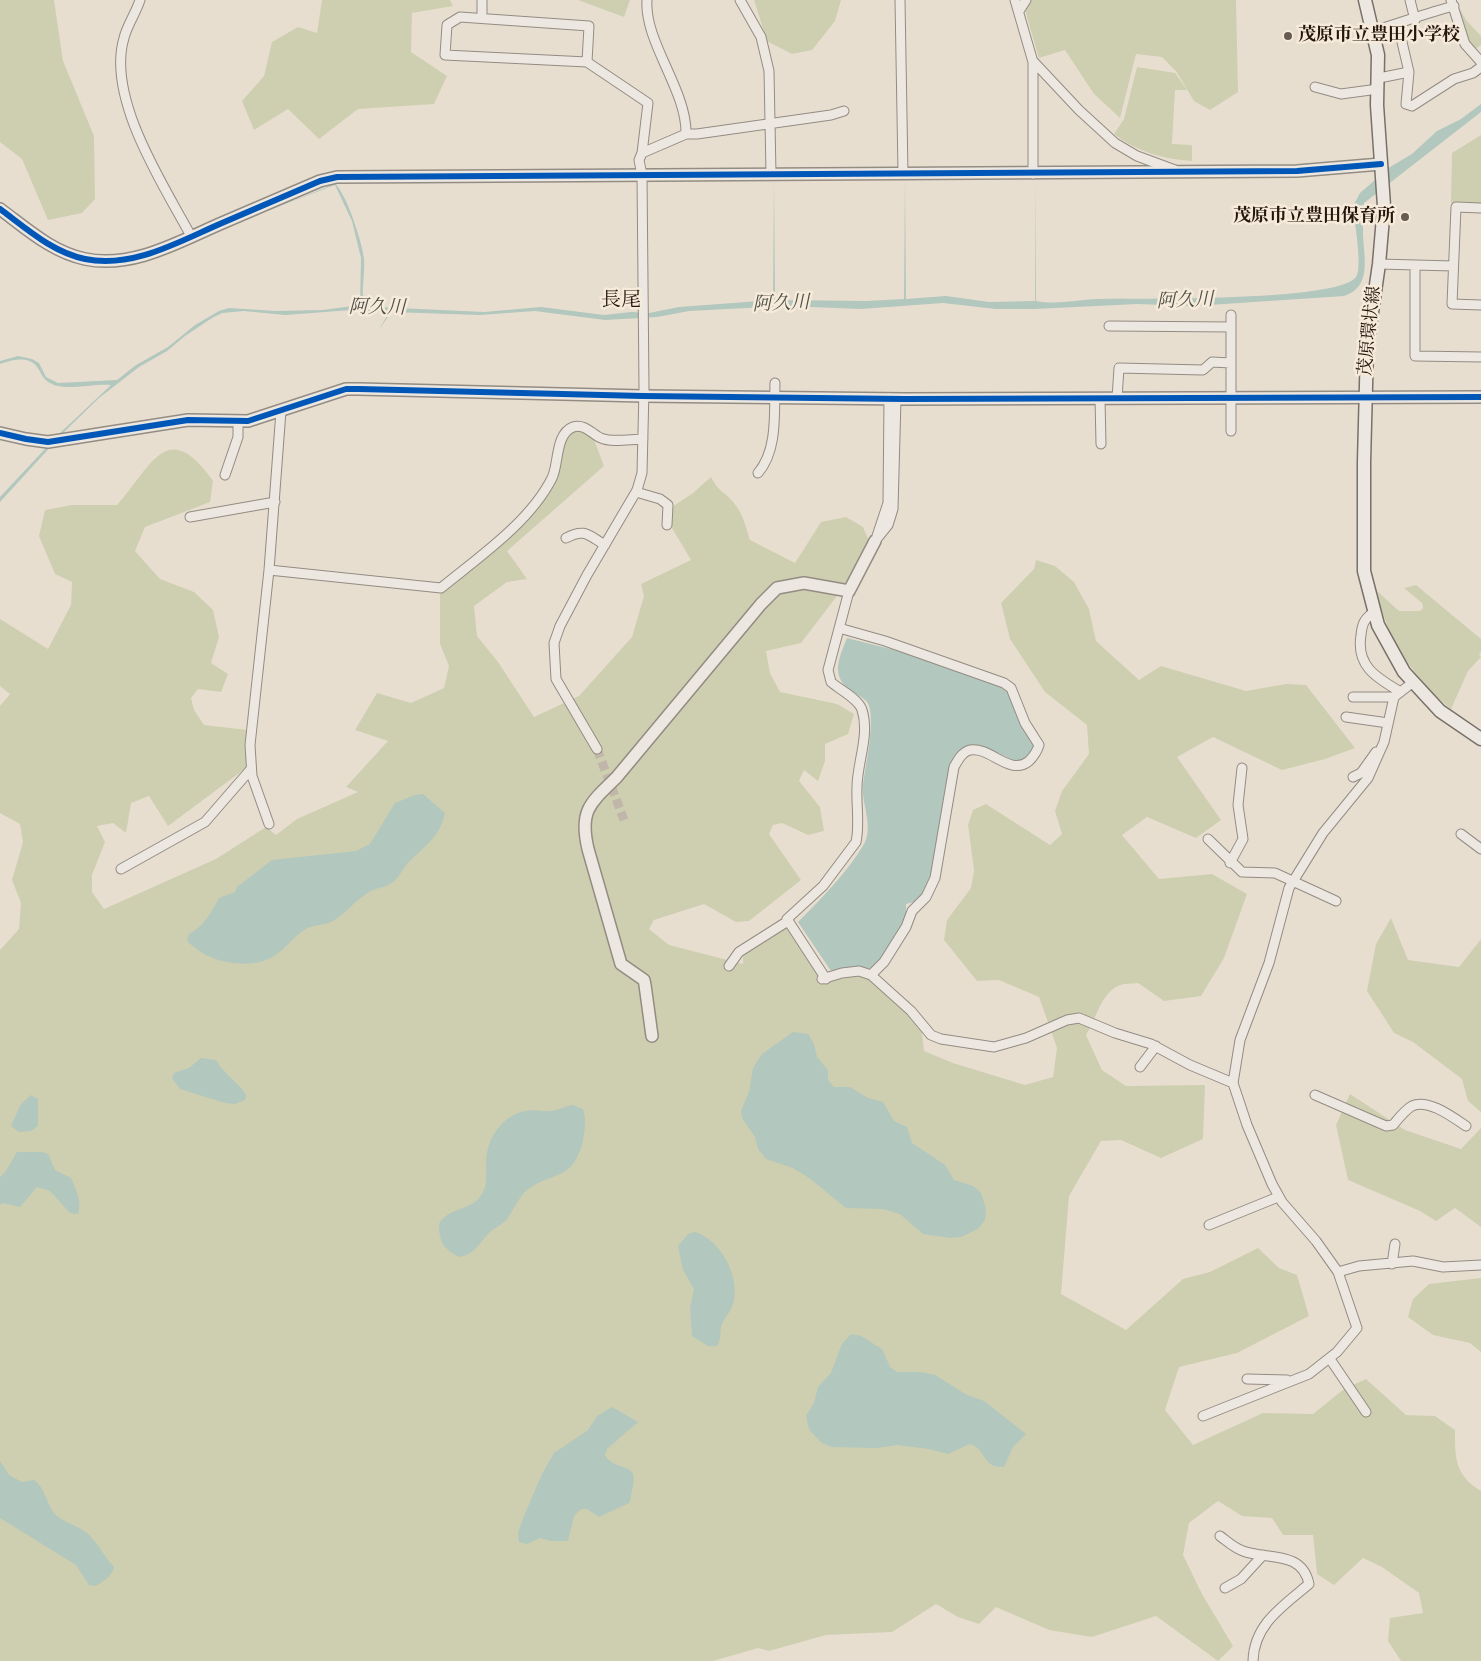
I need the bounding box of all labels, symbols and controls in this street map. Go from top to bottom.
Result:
place label: 茂原市立豊田小学校 [1298,25,1460,47]
marker: 茂原市立豊田小学校 [1282,30,1294,42]
place label: 茂原市立豊田保育所 [1233,206,1395,228]
marker: 茂原市立豊田保育所 [1399,211,1411,223]
street label: 茂原環状線 [1356,285,1386,377]
district label: 長尾 [601,290,641,314]
water label: 阿久川 [1156,290,1214,314]
water label: 阿久川 [752,293,810,317]
water label: 阿久川 [348,297,406,321]

